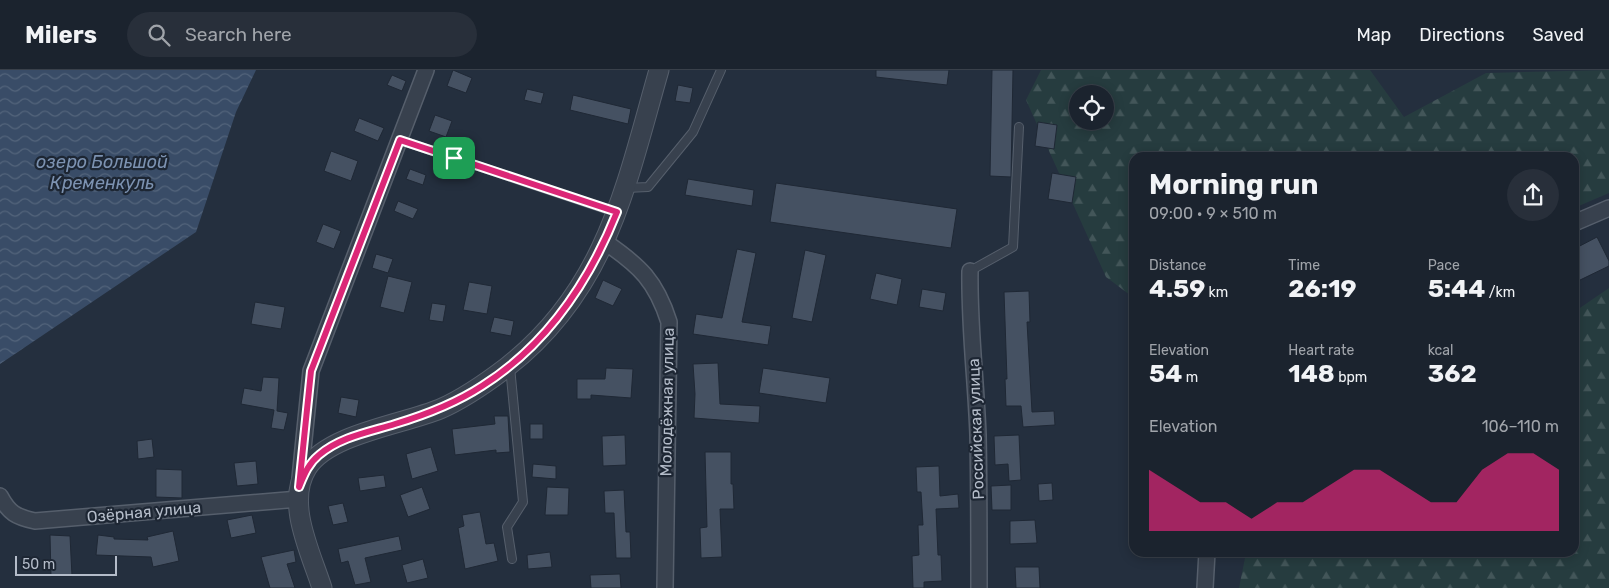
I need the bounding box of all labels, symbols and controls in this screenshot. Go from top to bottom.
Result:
search box [127,12,477,57]
text: Milers [25,21,97,49]
icon: search [145,21,173,49]
text: Search here [185,23,292,46]
text: Map [1356,24,1391,46]
text: Directions [1419,24,1505,46]
text: Saved [1533,24,1584,46]
map controls [1069,85,1114,130]
button: locate [1069,85,1114,130]
pin [433,137,475,179]
icon: arrive [440,144,468,172]
water label: озеро Большой Кременкуль [36,151,168,194]
text: Morning run [1149,168,1318,201]
button: share [1507,169,1559,221]
text: 09:00 · 9 × 510 m [1149,204,1277,223]
text: Distance [1149,257,1206,274]
text: Time [1288,257,1320,274]
text: Pace [1428,257,1460,274]
text: 4.59 [1149,274,1205,303]
text: 26:19 [1288,274,1357,303]
text: 5:44 [1428,274,1485,303]
text: km [1205,284,1228,301]
text: /km [1485,284,1515,301]
street label: Молодёжная улица [656,327,678,477]
text: Elevation [1149,342,1209,359]
text: Heart rate [1288,342,1354,359]
text: kcal [1428,342,1453,359]
street label: Российская улица [964,358,988,500]
text: 54 [1149,359,1182,388]
text: 148 [1288,359,1335,388]
text: 362 [1428,359,1477,388]
text: m [1182,369,1198,386]
text: bpm [1335,369,1367,386]
text: Elevation [1149,417,1218,436]
text: 106–110 m [1482,417,1559,436]
street label: Озёрная улица [86,498,202,526]
scale bar [15,553,118,576]
text: 50 m [22,556,55,573]

